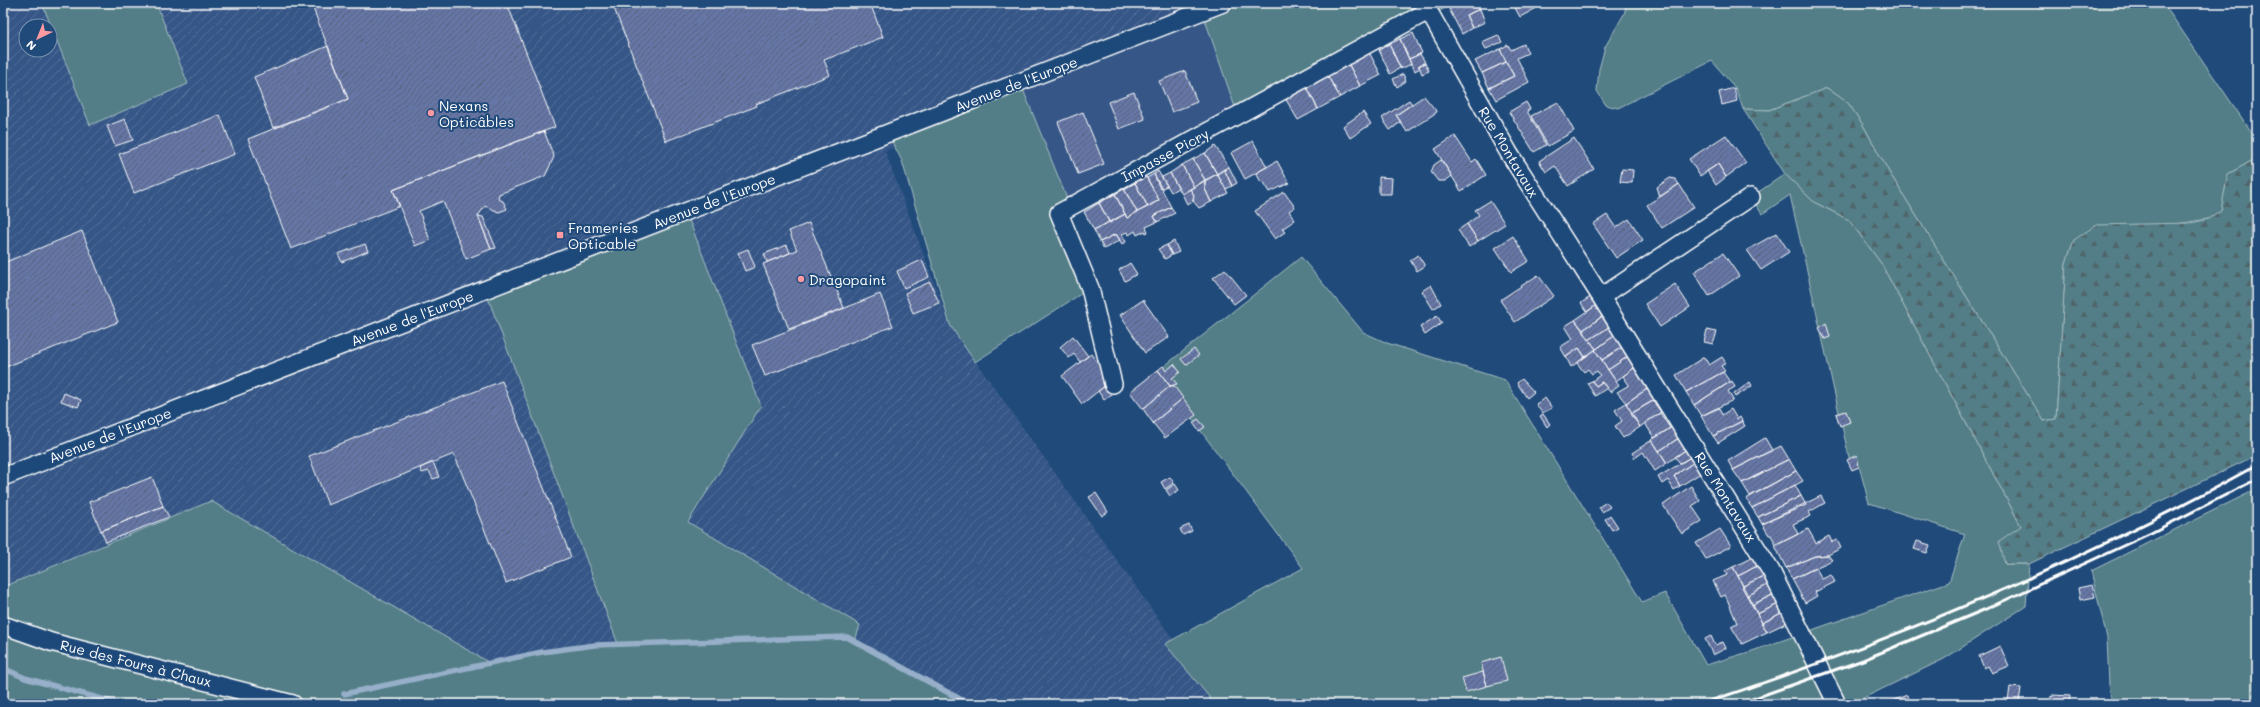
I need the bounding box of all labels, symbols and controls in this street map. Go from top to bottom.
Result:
north arrow [18,18,58,58]
text: N [23,37,39,54]
street label: Avenue de l'Europe [952,52,1080,116]
place label: Nexans Opticâbles [439,96,514,131]
street label: Rue Montavaux [1474,103,1544,201]
marker: Nexans Opticâbles [426,108,436,118]
street label: Impasse Picry [1118,124,1212,186]
street label: Avenue de l'Europe [650,169,778,233]
place label: Frameries Opticable [568,218,638,253]
marker: Frameries Opticable [555,230,565,240]
place label: Dragopaint [809,270,886,289]
marker: Dragopaint [796,274,806,284]
street label: Avenue de l'Europe [348,286,476,350]
street label: Avenue de l'Europe [46,403,174,467]
street label: Rue Montavaux [1691,448,1761,546]
street label: Rue des Fours à Chaux [58,635,214,691]

